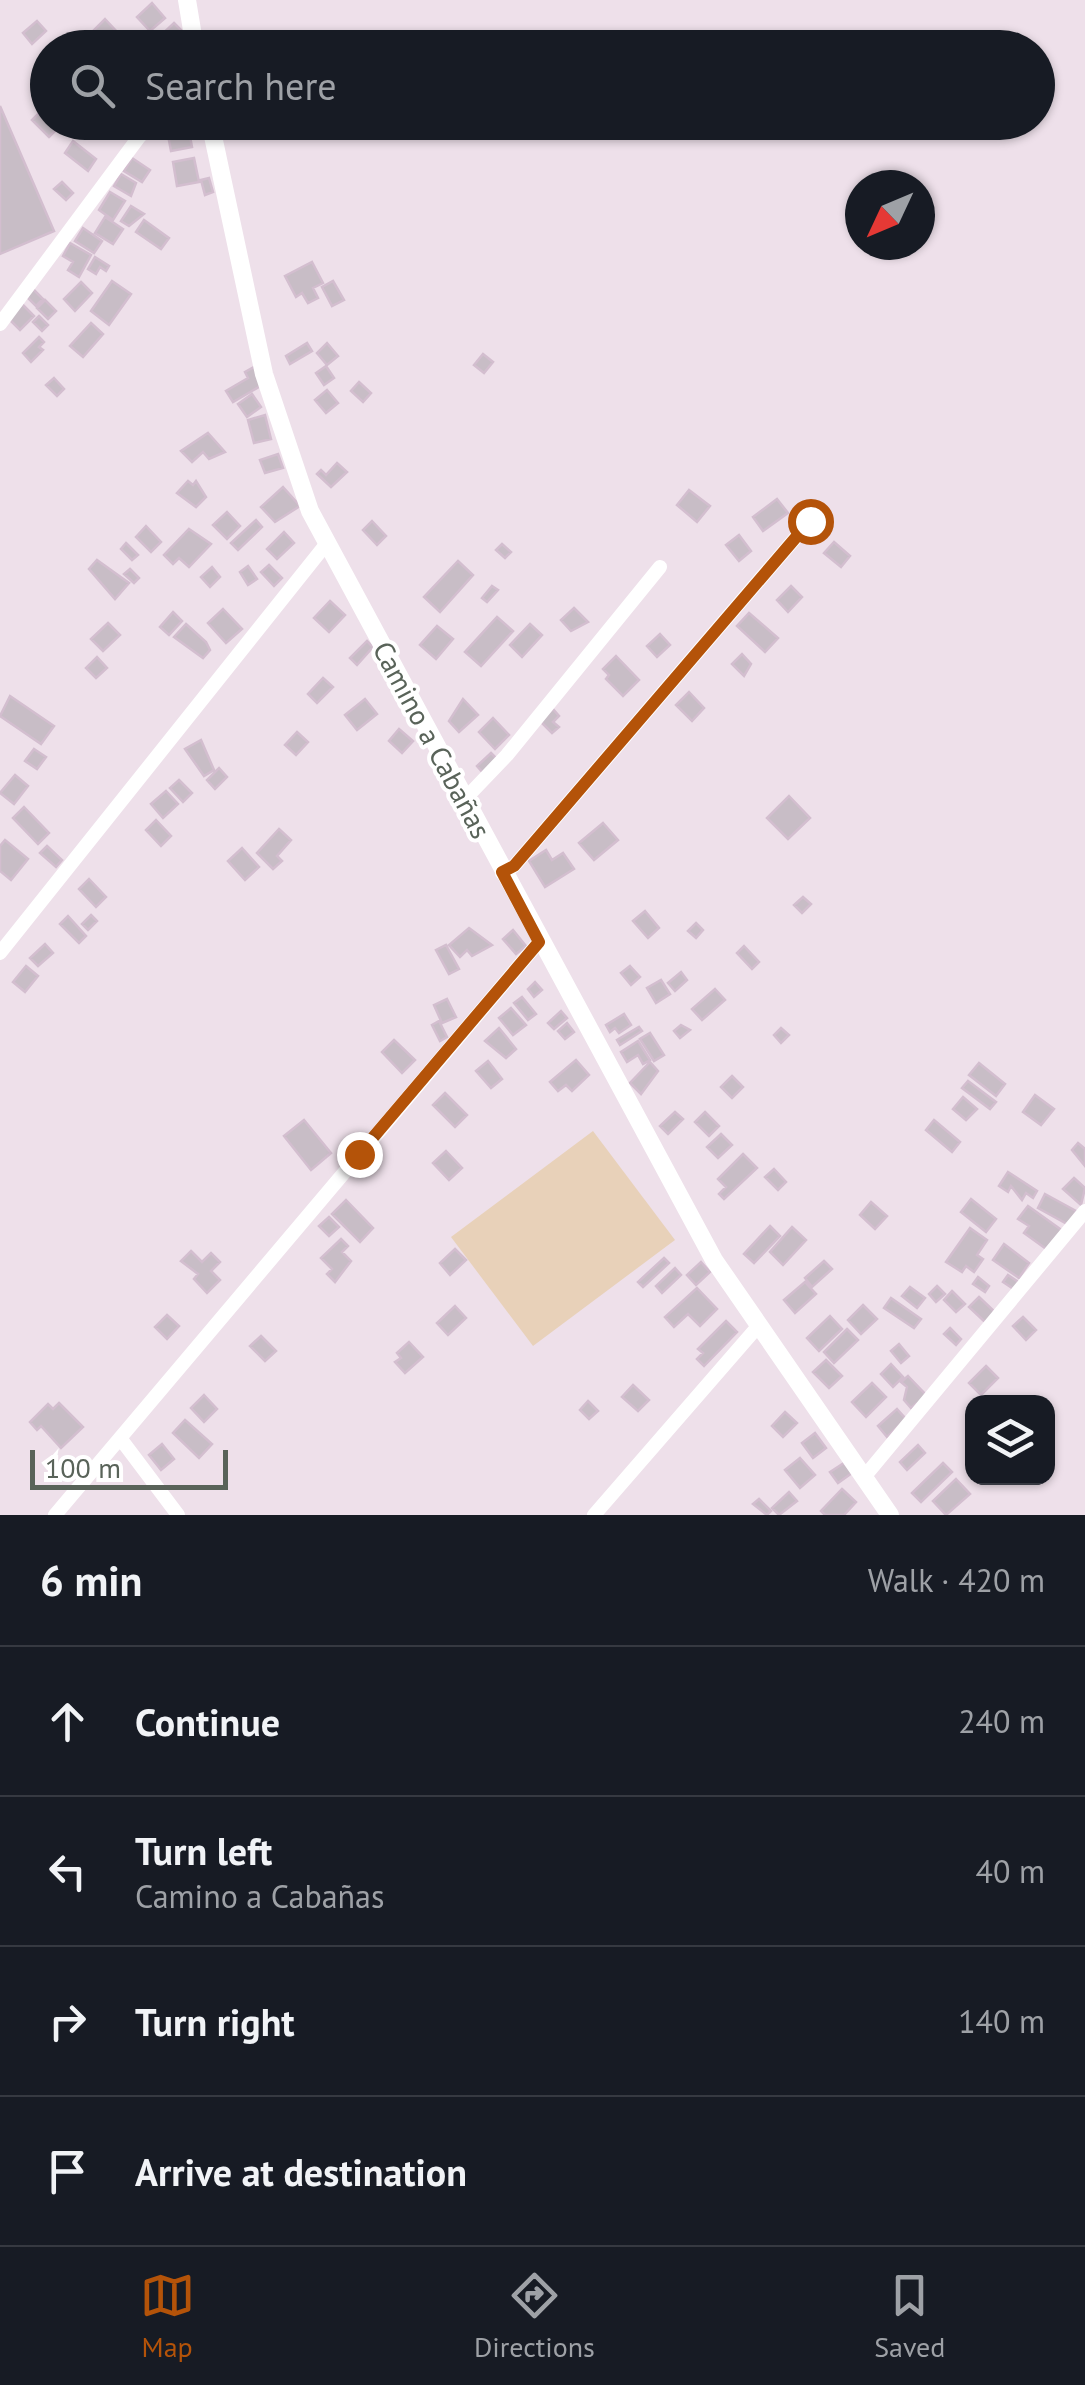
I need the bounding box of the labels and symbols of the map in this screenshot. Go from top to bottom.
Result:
north arrow [845,170,935,260]
route start [788,499,834,545]
street label: Camino a Cabañas [365,635,500,845]
route end [337,1132,383,1178]
scale bar [30,1445,228,1490]

